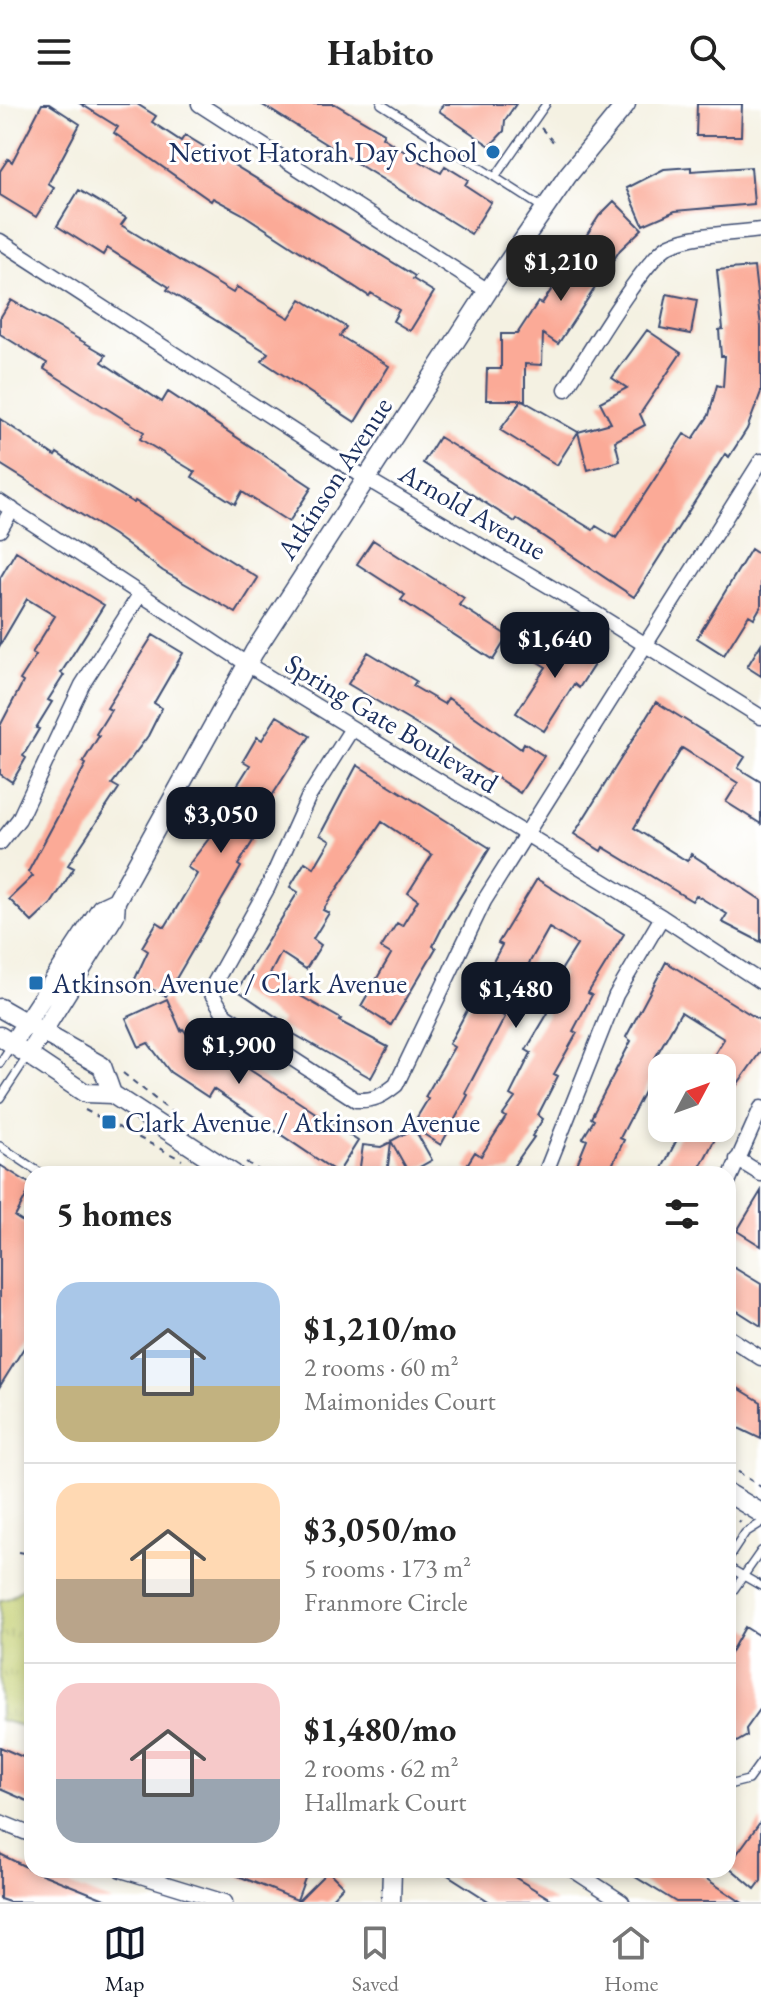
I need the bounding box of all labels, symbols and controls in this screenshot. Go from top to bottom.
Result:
text: Habito [327,29,434,76]
icon: menu [32,30,76,74]
icon: search [685,30,729,74]
place label: Netivot Hatorah Day School [169,134,477,170]
marker: Netivot Hatorah Day School [484,143,502,161]
pin: $1,210 [496,235,626,303]
text: $1,210 [524,244,598,278]
street label: Atkinson Avenue [268,390,400,567]
street label: Arnold Avenue [392,454,553,568]
pin: $1,640 [490,612,620,680]
text: $1,640 [518,621,592,655]
street label: Spring Gate Boulevard [279,645,506,801]
pin: $3,050 [156,787,286,855]
text: $3,050 [184,796,258,830]
pin: $1,480 [451,962,581,1030]
place label: Atkinson Avenue / Clark Avenue [51,965,407,1001]
text: $1,480 [479,971,553,1005]
marker: Atkinson Avenue / Clark Avenue [27,974,45,992]
pin: $1,900 [174,1018,304,1086]
text: $1,900 [202,1027,276,1061]
north arrow [648,1054,736,1142]
map controls [648,1054,736,1142]
place label: Clark Avenue / Atkinson Avenue [125,1104,480,1140]
marker: Clark Avenue / Atkinson Avenue [100,1113,118,1131]
text: 5 homes [56,1192,172,1236]
icon: filters [660,1192,704,1236]
text: $1,210/mo [304,1306,456,1350]
icon: home [120,1314,216,1410]
text: 2 rooms · 60 m² [304,1350,459,1384]
text: Maimonides Court [304,1384,496,1418]
text: $3,050/mo [304,1507,456,1551]
icon: home [120,1515,216,1611]
text: 5 rooms · 173 m² [304,1551,471,1585]
text: Franmore Circle [304,1585,468,1619]
text: $1,480/mo [304,1707,456,1751]
icon: home [120,1715,216,1811]
text: 2 rooms · 62 m² [304,1751,459,1785]
text: Hallmark Court [304,1785,466,1819]
tab: Map [103,1921,147,1998]
tab: Saved [352,1921,399,1998]
tab: Home [604,1921,658,1998]

